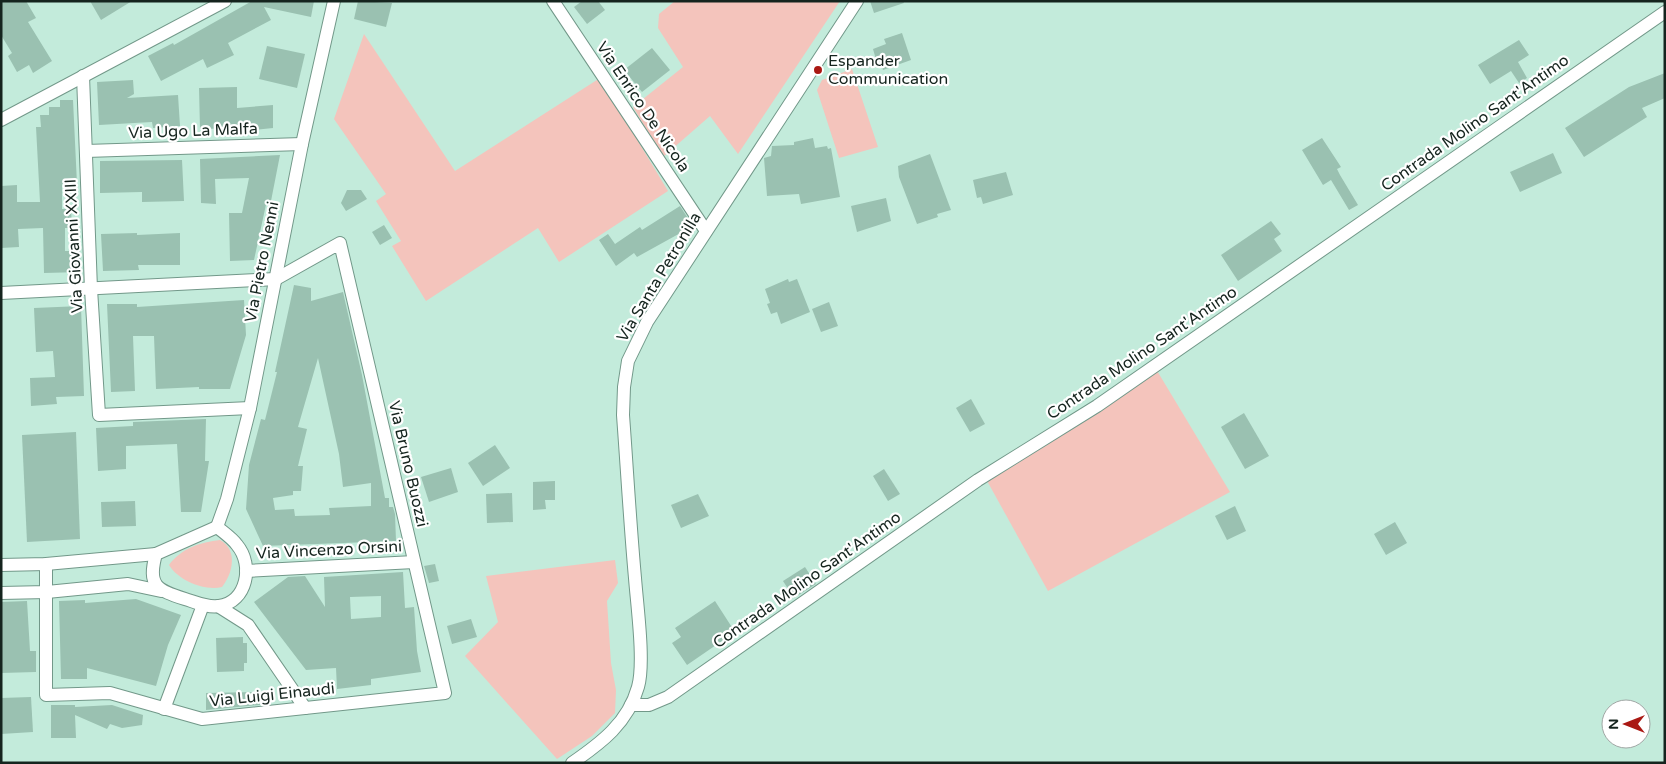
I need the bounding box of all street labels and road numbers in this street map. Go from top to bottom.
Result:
street label: Via Enrico De Nicola [592,38,694,176]
street label: Contrada Molino Sant'Antimo [1377,50,1573,196]
street label: Via Ugo La Malfa [128,119,258,143]
street label: Via Giovanni XXIII [60,178,88,314]
street label: Via Pietro Nenni [240,200,284,324]
street label: Via Santa Petronilla [612,209,706,345]
street label: Contrada Molino Sant'Antimo [1043,282,1241,424]
street label: Via Bruno Buozzi [384,399,432,529]
street label: Contrada Molino Sant'Antimo [709,507,905,653]
street label: Via Vincenzo Orsini [255,536,403,564]
street label: Via Luigi Einaudi [208,678,336,712]

